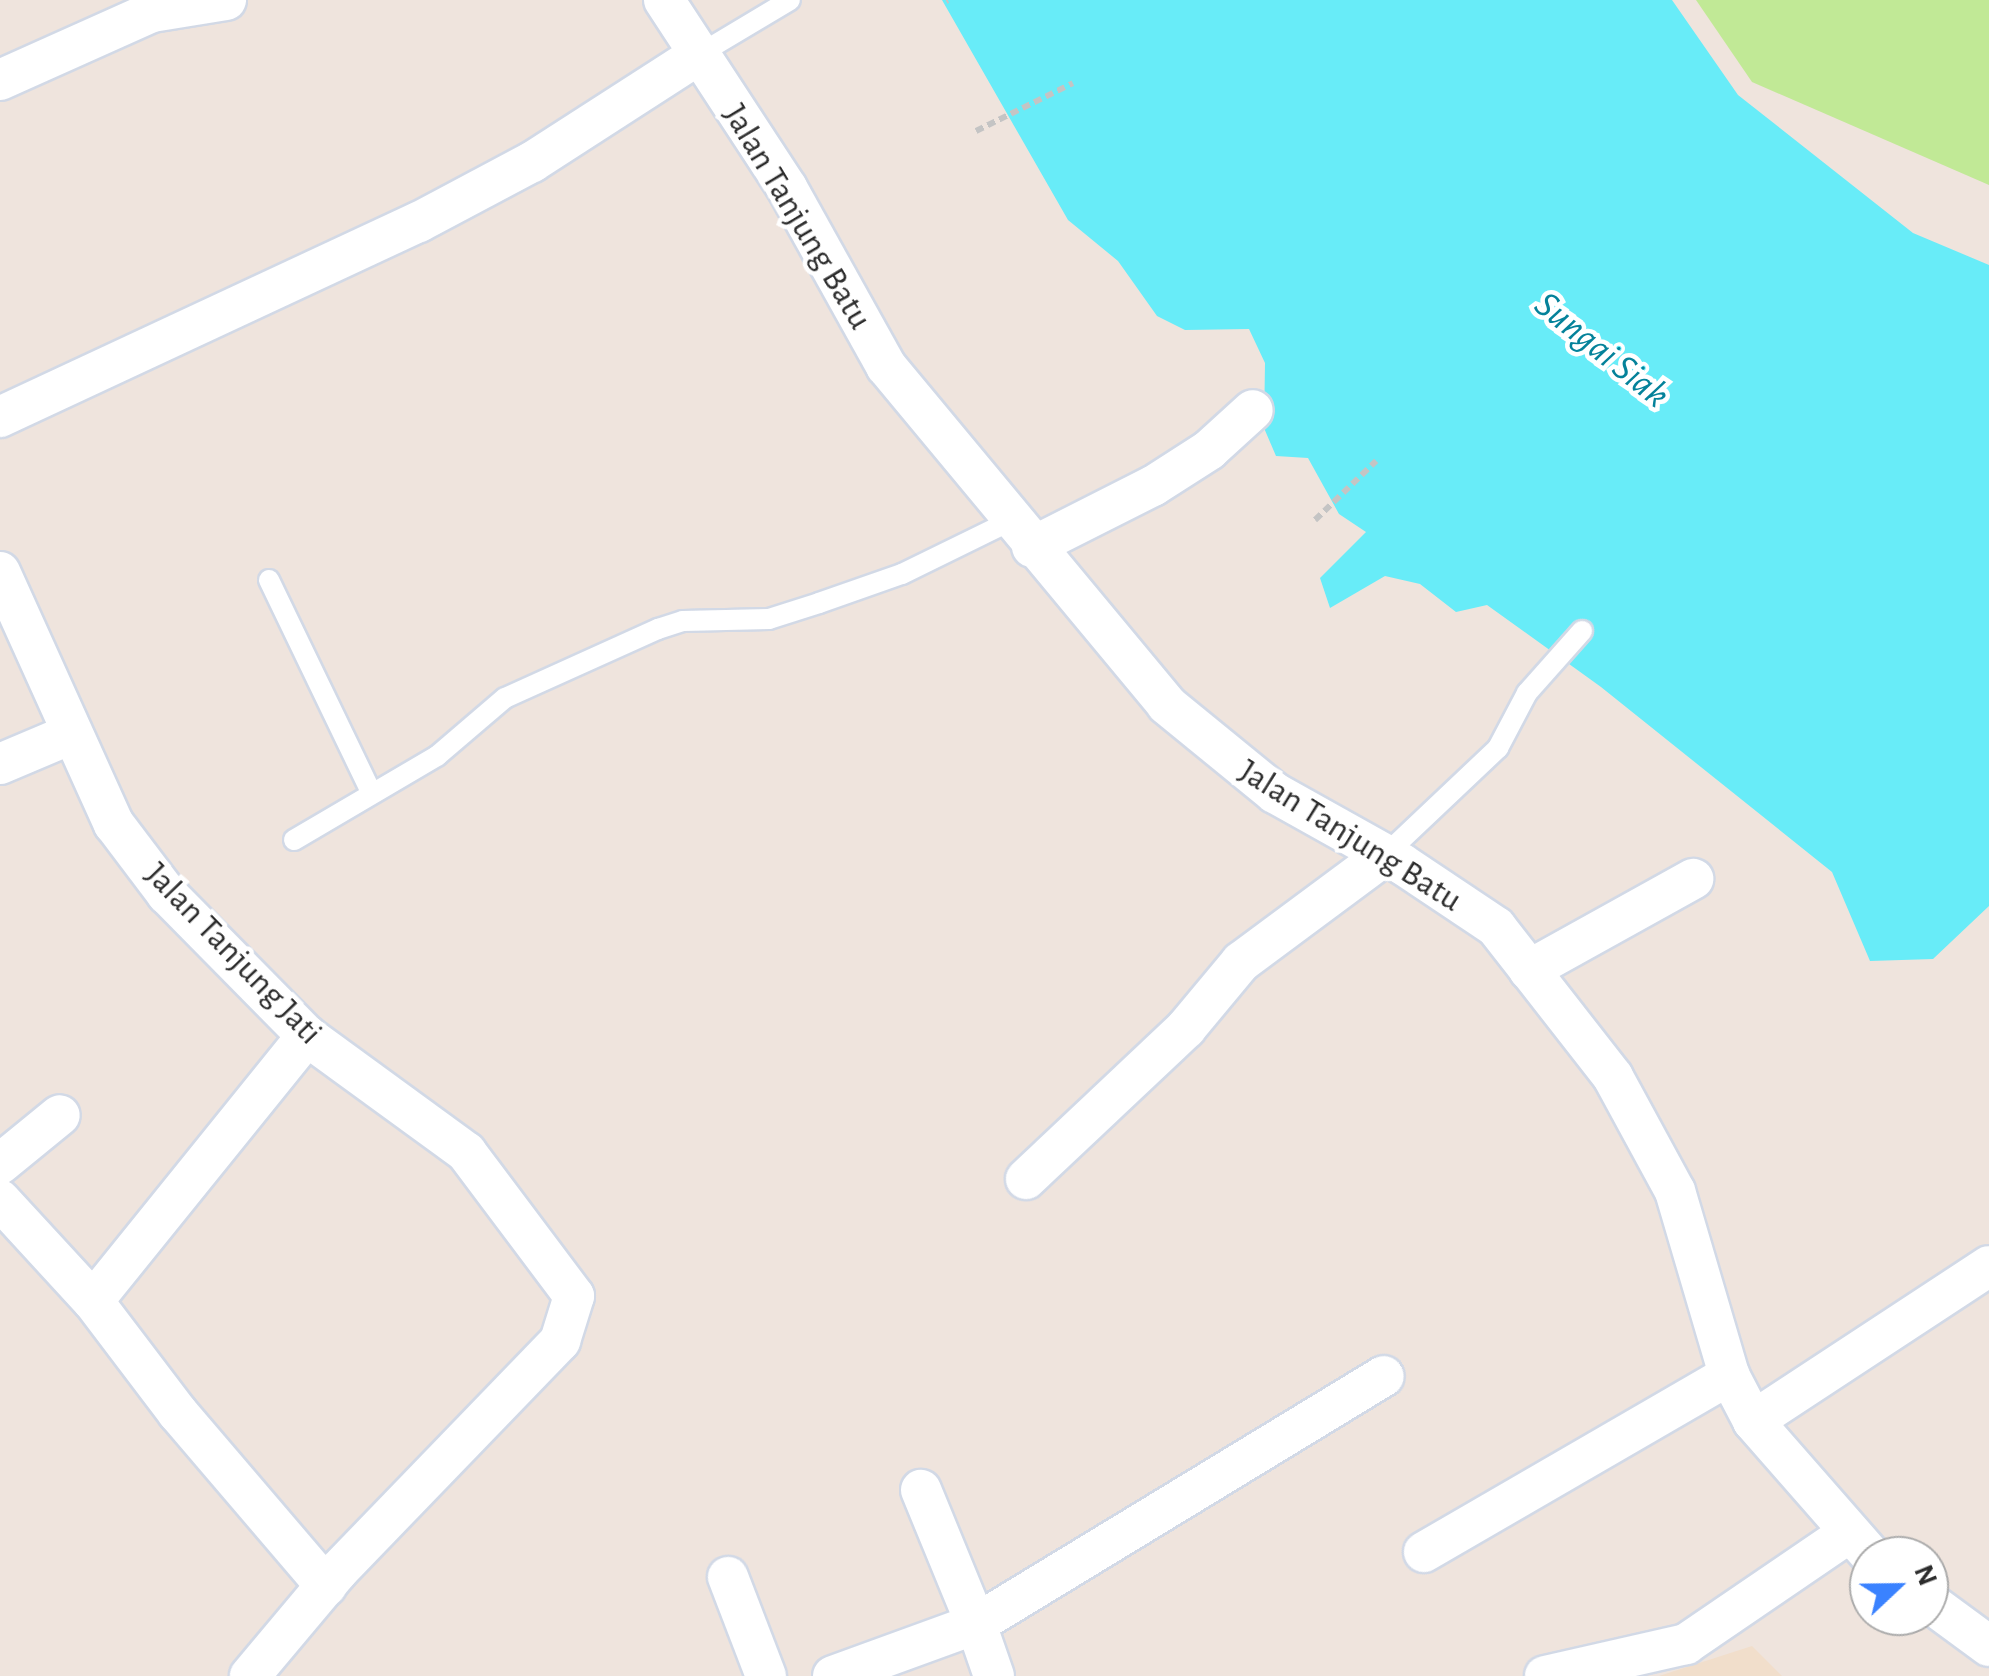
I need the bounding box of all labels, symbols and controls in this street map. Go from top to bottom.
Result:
street label: Jalan Tanjung Batu [713,97,881,337]
water label: Sungai Siak [1525,283,1677,419]
street label: Jalan Tanjung Batu [1231,751,1469,921]
street label: Jalan Tanjung Jati [136,854,330,1054]
north arrow [1849,1536,1949,1636]
text: N [1908,1561,1942,1590]

